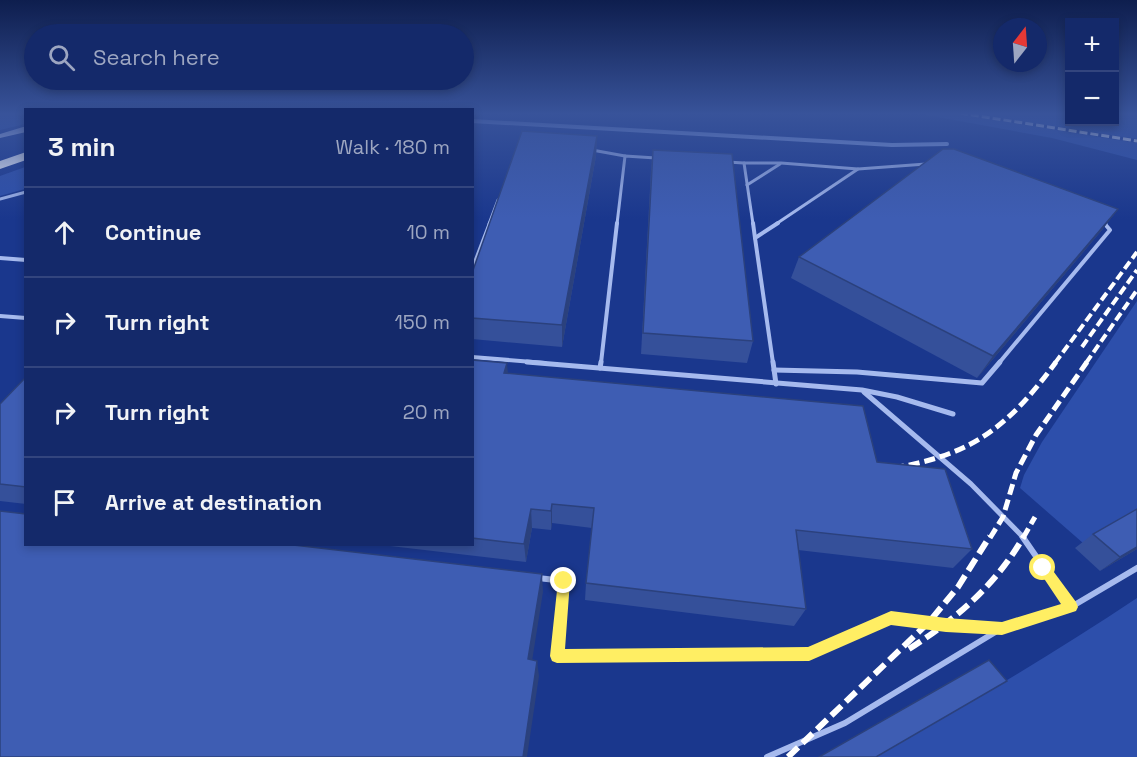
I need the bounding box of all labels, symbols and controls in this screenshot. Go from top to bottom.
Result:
north arrow [993,18,1047,72]
map controls [1065,18,1119,126]
button: + [1065,18,1119,72]
search box [24,24,474,90]
icon: search [45,41,78,74]
text: Search here [93,43,220,71]
button: − [1065,72,1119,126]
text: 3 min [48,130,116,164]
text: Walk · 180 m [336,134,450,160]
icon: ahead [48,216,81,249]
text: Continue [105,218,201,246]
text: 10 m [406,219,450,245]
icon: right [48,306,81,339]
text: Turn right [105,308,210,336]
text: 150 m [395,309,450,335]
icon: right [48,396,81,429]
text: Turn right [105,398,210,426]
text: 20 m [403,399,450,425]
icon: arrive [48,486,81,519]
text: Arrive at destination [105,488,322,516]
route start [1029,554,1055,580]
route end [550,567,576,593]

